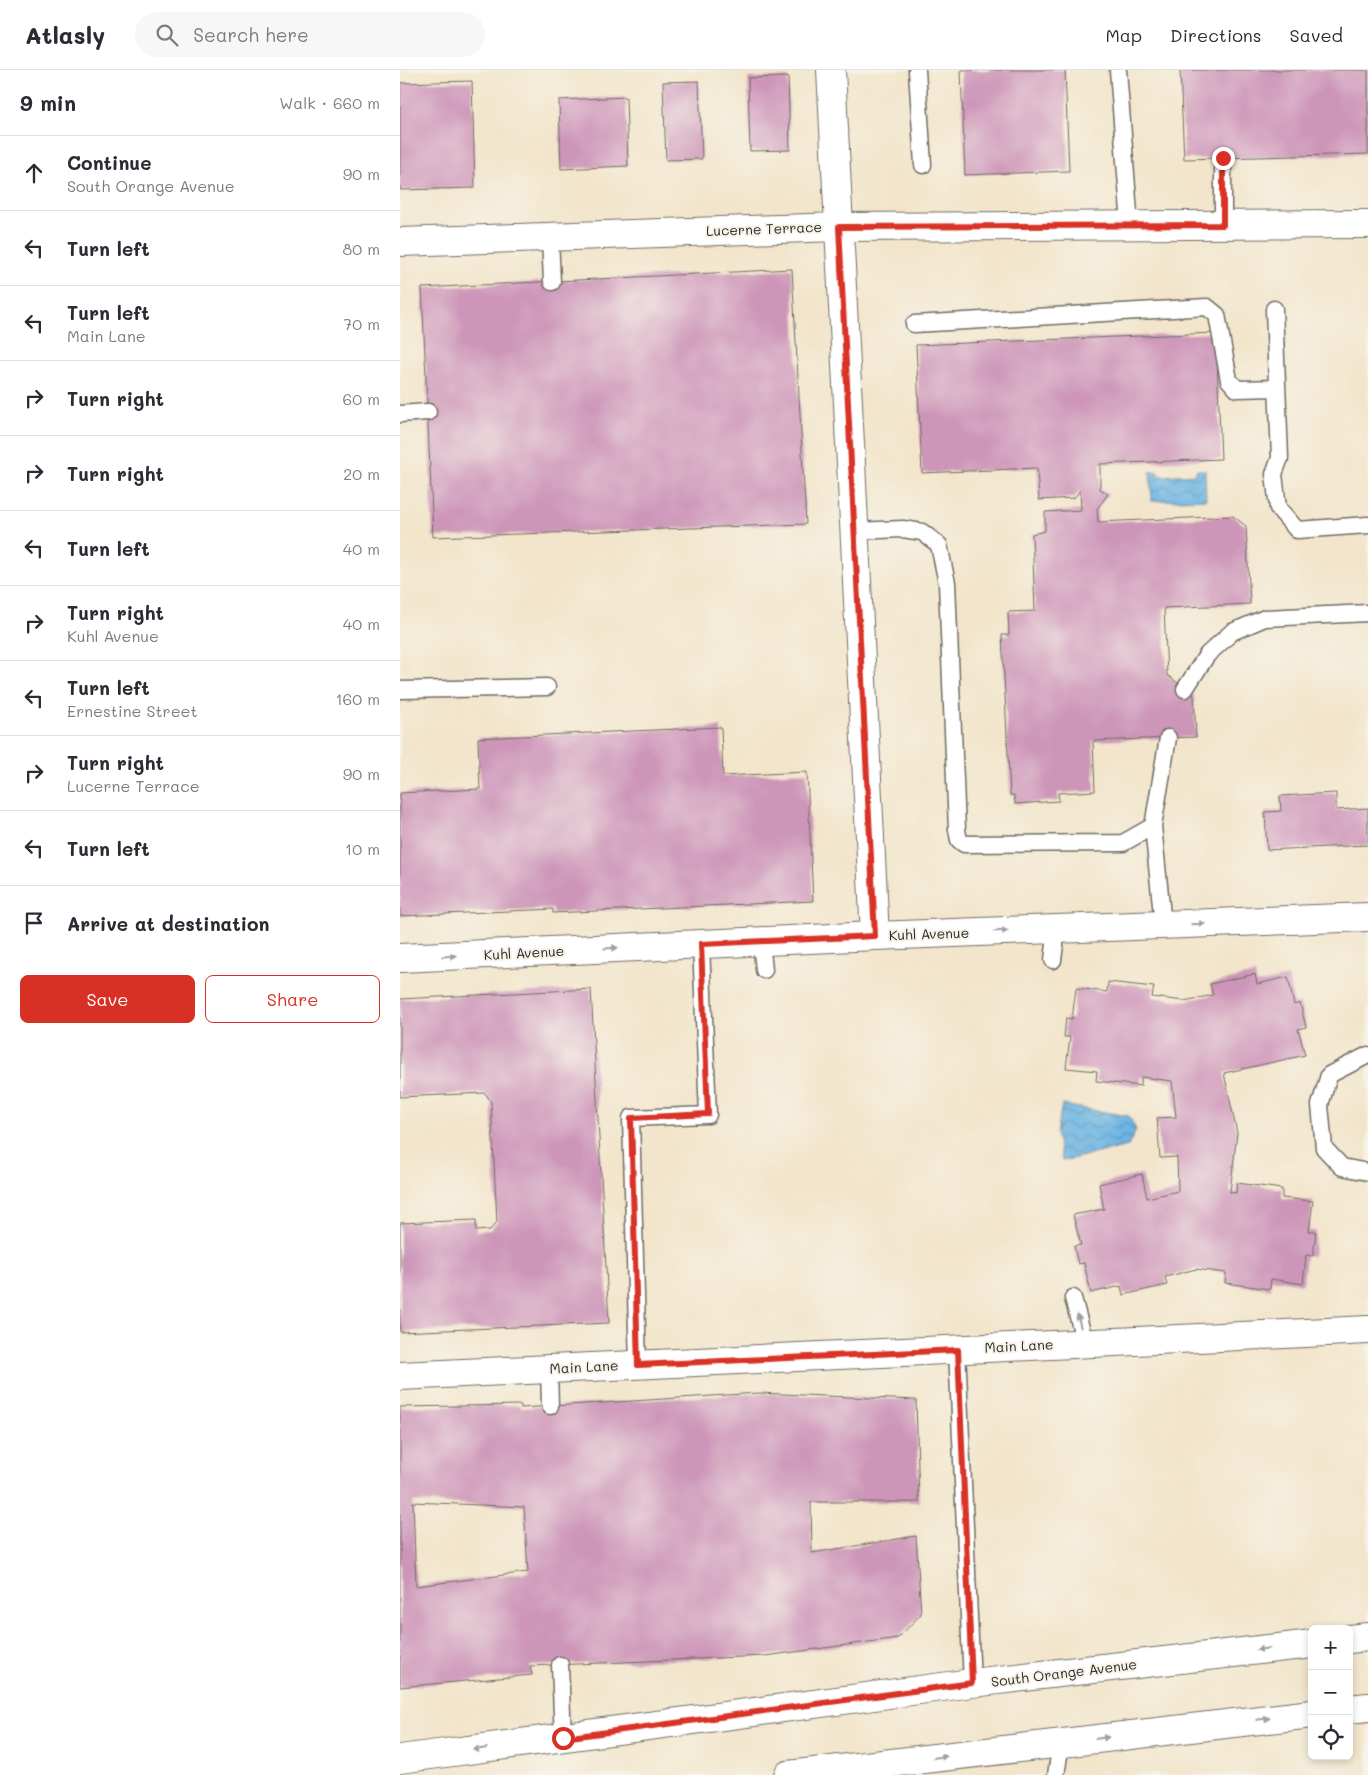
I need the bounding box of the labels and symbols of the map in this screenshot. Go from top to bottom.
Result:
route end [1212,147,1235,170]
street label: Lucerne Terrace [706,217,822,240]
one-way arrow [1190,919,1206,927]
street label: Kuhl Avenue [888,923,970,944]
one-way arrow [993,927,1009,935]
street label: Kuhl Avenue [483,941,565,964]
one-way arrow [603,944,619,952]
one-way arrow [441,952,457,960]
one-way arrow [1074,1313,1082,1328]
street label: Main Lane [984,1334,1054,1357]
street label: Main Lane [549,1355,619,1378]
one-way arrow [1255,1645,1271,1653]
street label: South Orange Avenue [990,1654,1138,1691]
one-way arrow [1255,1715,1271,1723]
route start [552,1727,575,1750]
one-way arrow [1094,1734,1110,1742]
one-way arrow [472,1745,488,1753]
one-way arrow [933,1753,949,1761]

